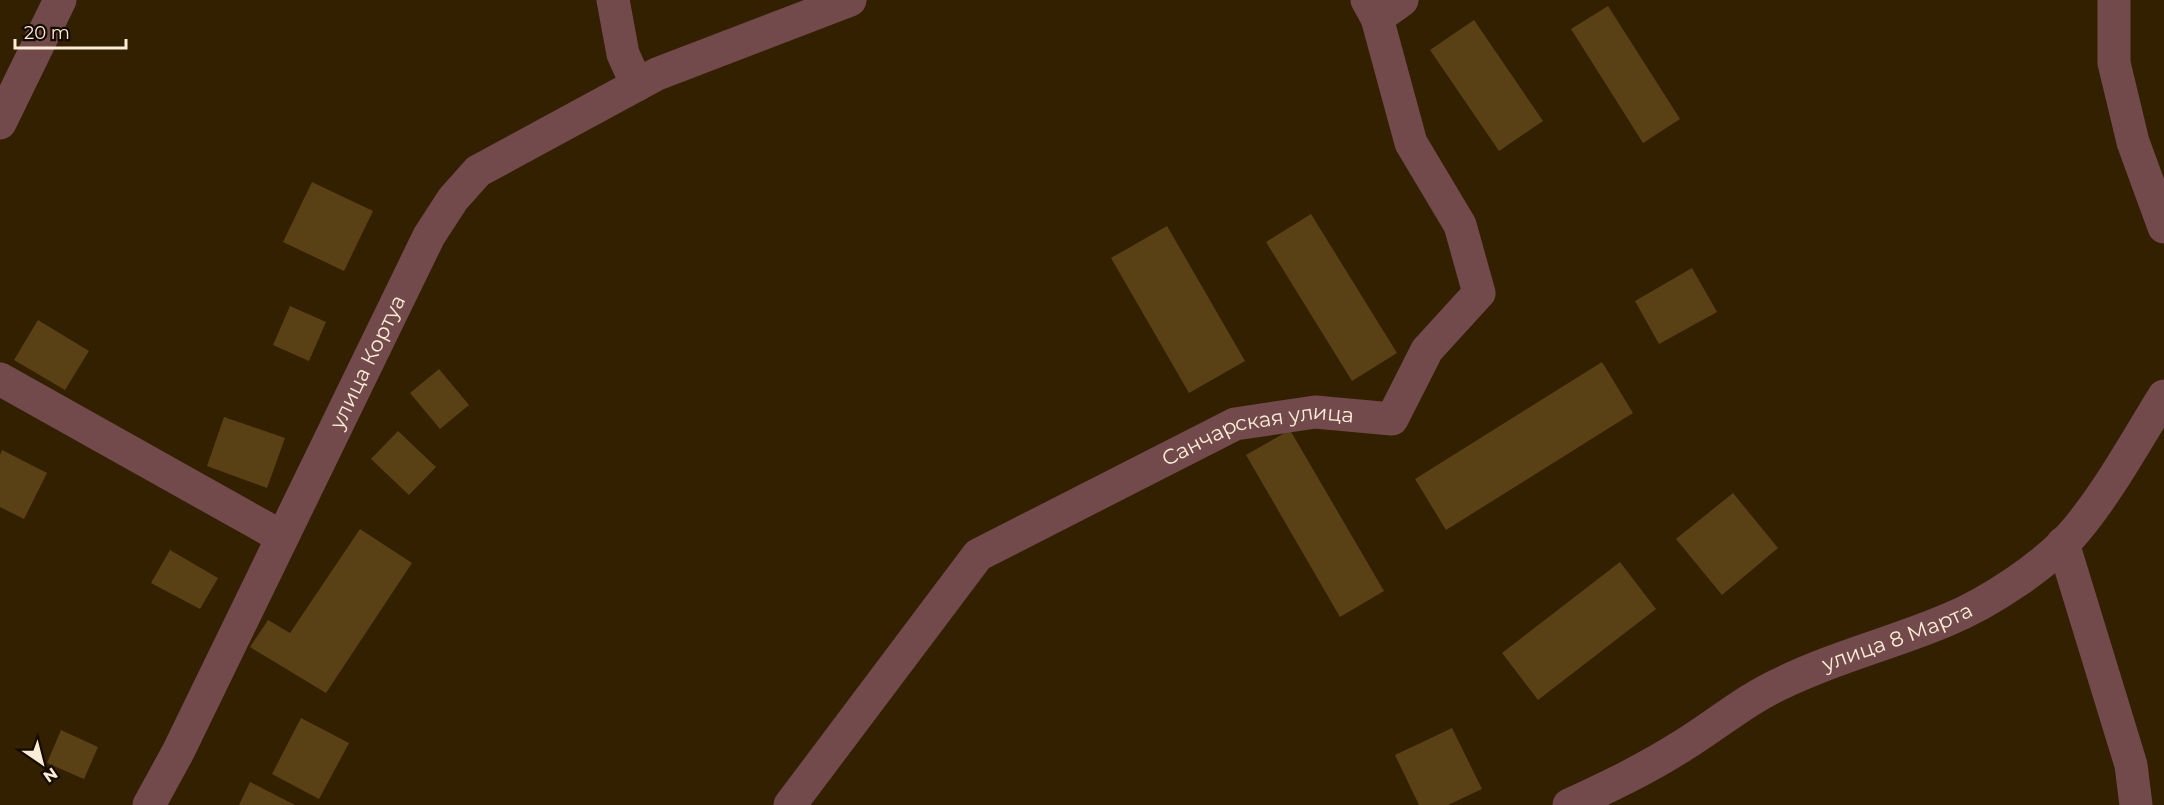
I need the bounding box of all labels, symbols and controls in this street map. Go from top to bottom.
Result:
scale bar [15,12,126,50]
text: 20 m [24,22,70,44]
street label: улица Кортуа [324,291,410,434]
street label: Санчарская улица [1157,399,1355,471]
street label: улица 8 Марта [1818,597,1977,677]
north arrow [12,733,72,793]
text: N [40,763,61,786]

